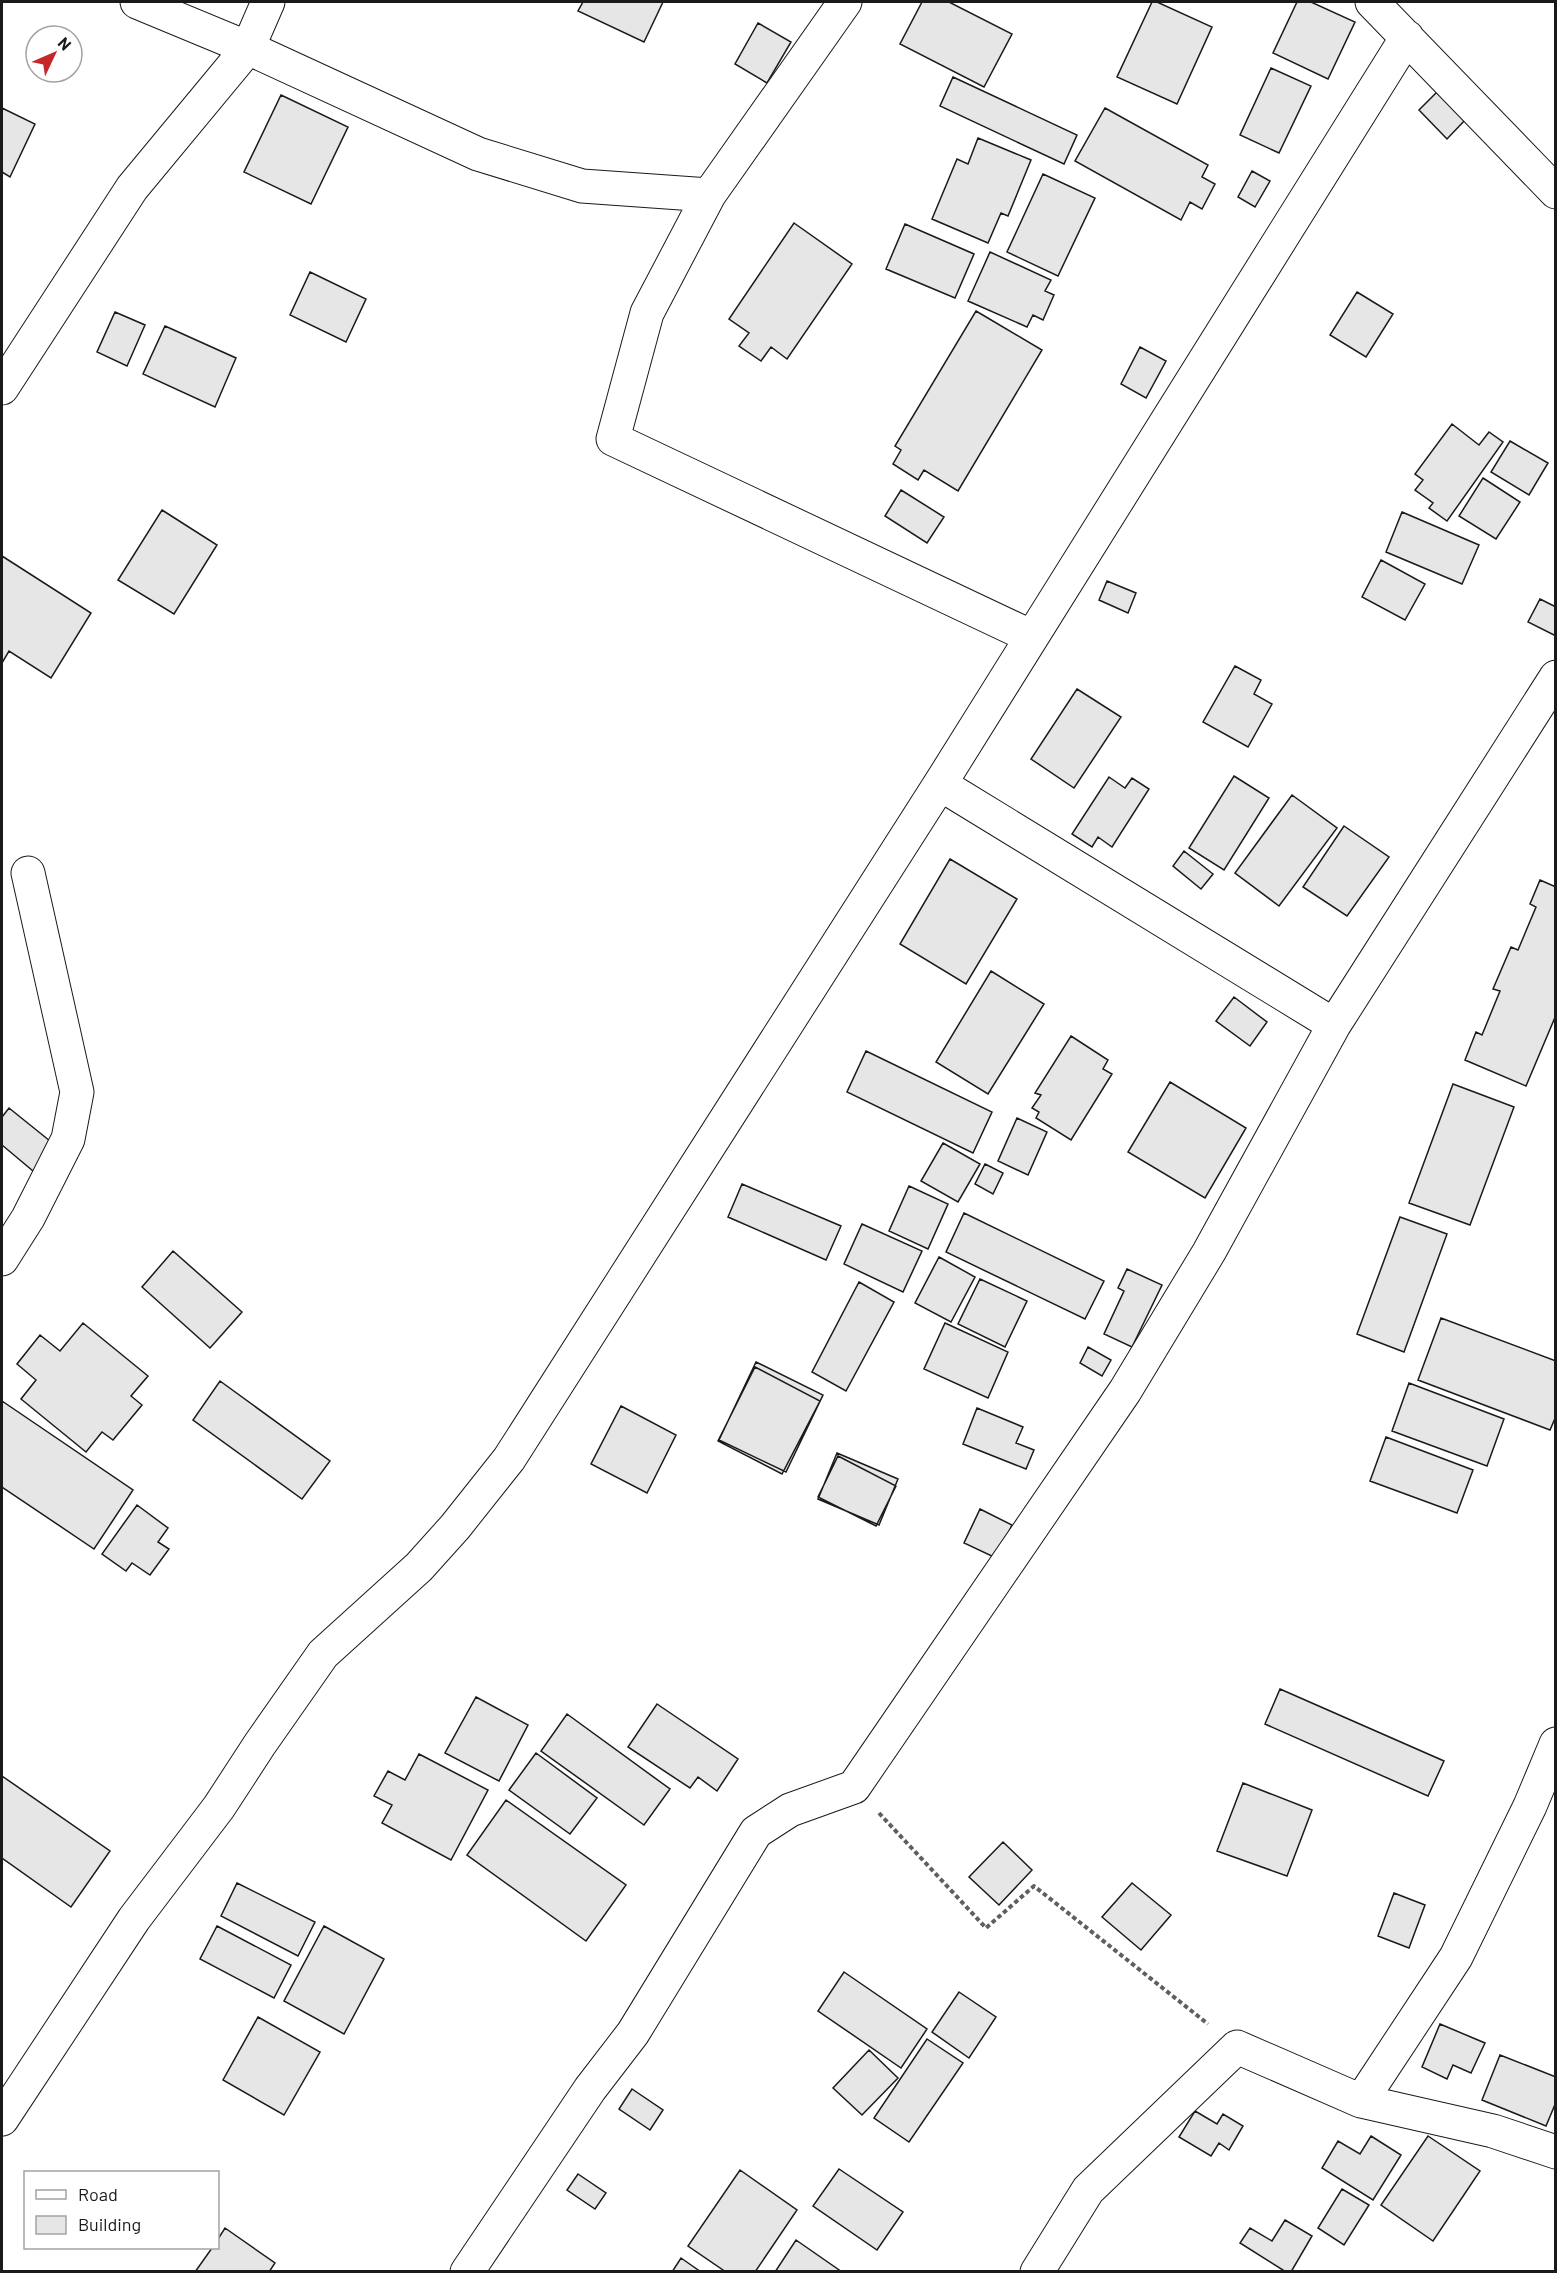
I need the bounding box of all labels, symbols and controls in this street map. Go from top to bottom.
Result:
north arrow [24,24,84,84]
text: N [55,33,76,54]
legend [24,2171,219,2249]
text: Road [78,2183,118,2205]
text: Building [78,2213,141,2235]

